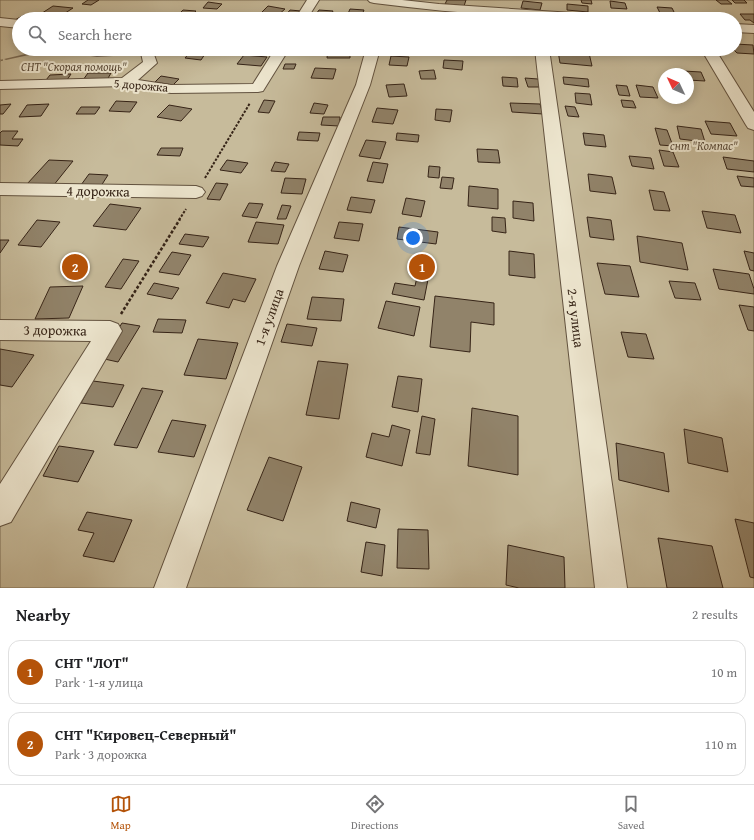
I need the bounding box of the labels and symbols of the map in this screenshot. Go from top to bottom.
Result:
park label: СНТ "Скорая помощь" [21,58,127,75]
north arrow [658,68,694,104]
street label: 5 дорожка [113,74,169,96]
park label: снт "Компас" [670,137,738,154]
street label: 4 дорожка [66,180,130,202]
your location [403,228,423,248]
pin: 2 [62,252,88,282]
pin: 1 [409,252,435,282]
street label: 1-я улица [249,285,289,348]
street label: 2-я улица [562,287,590,349]
street label: 3 дорожка [23,319,87,341]

